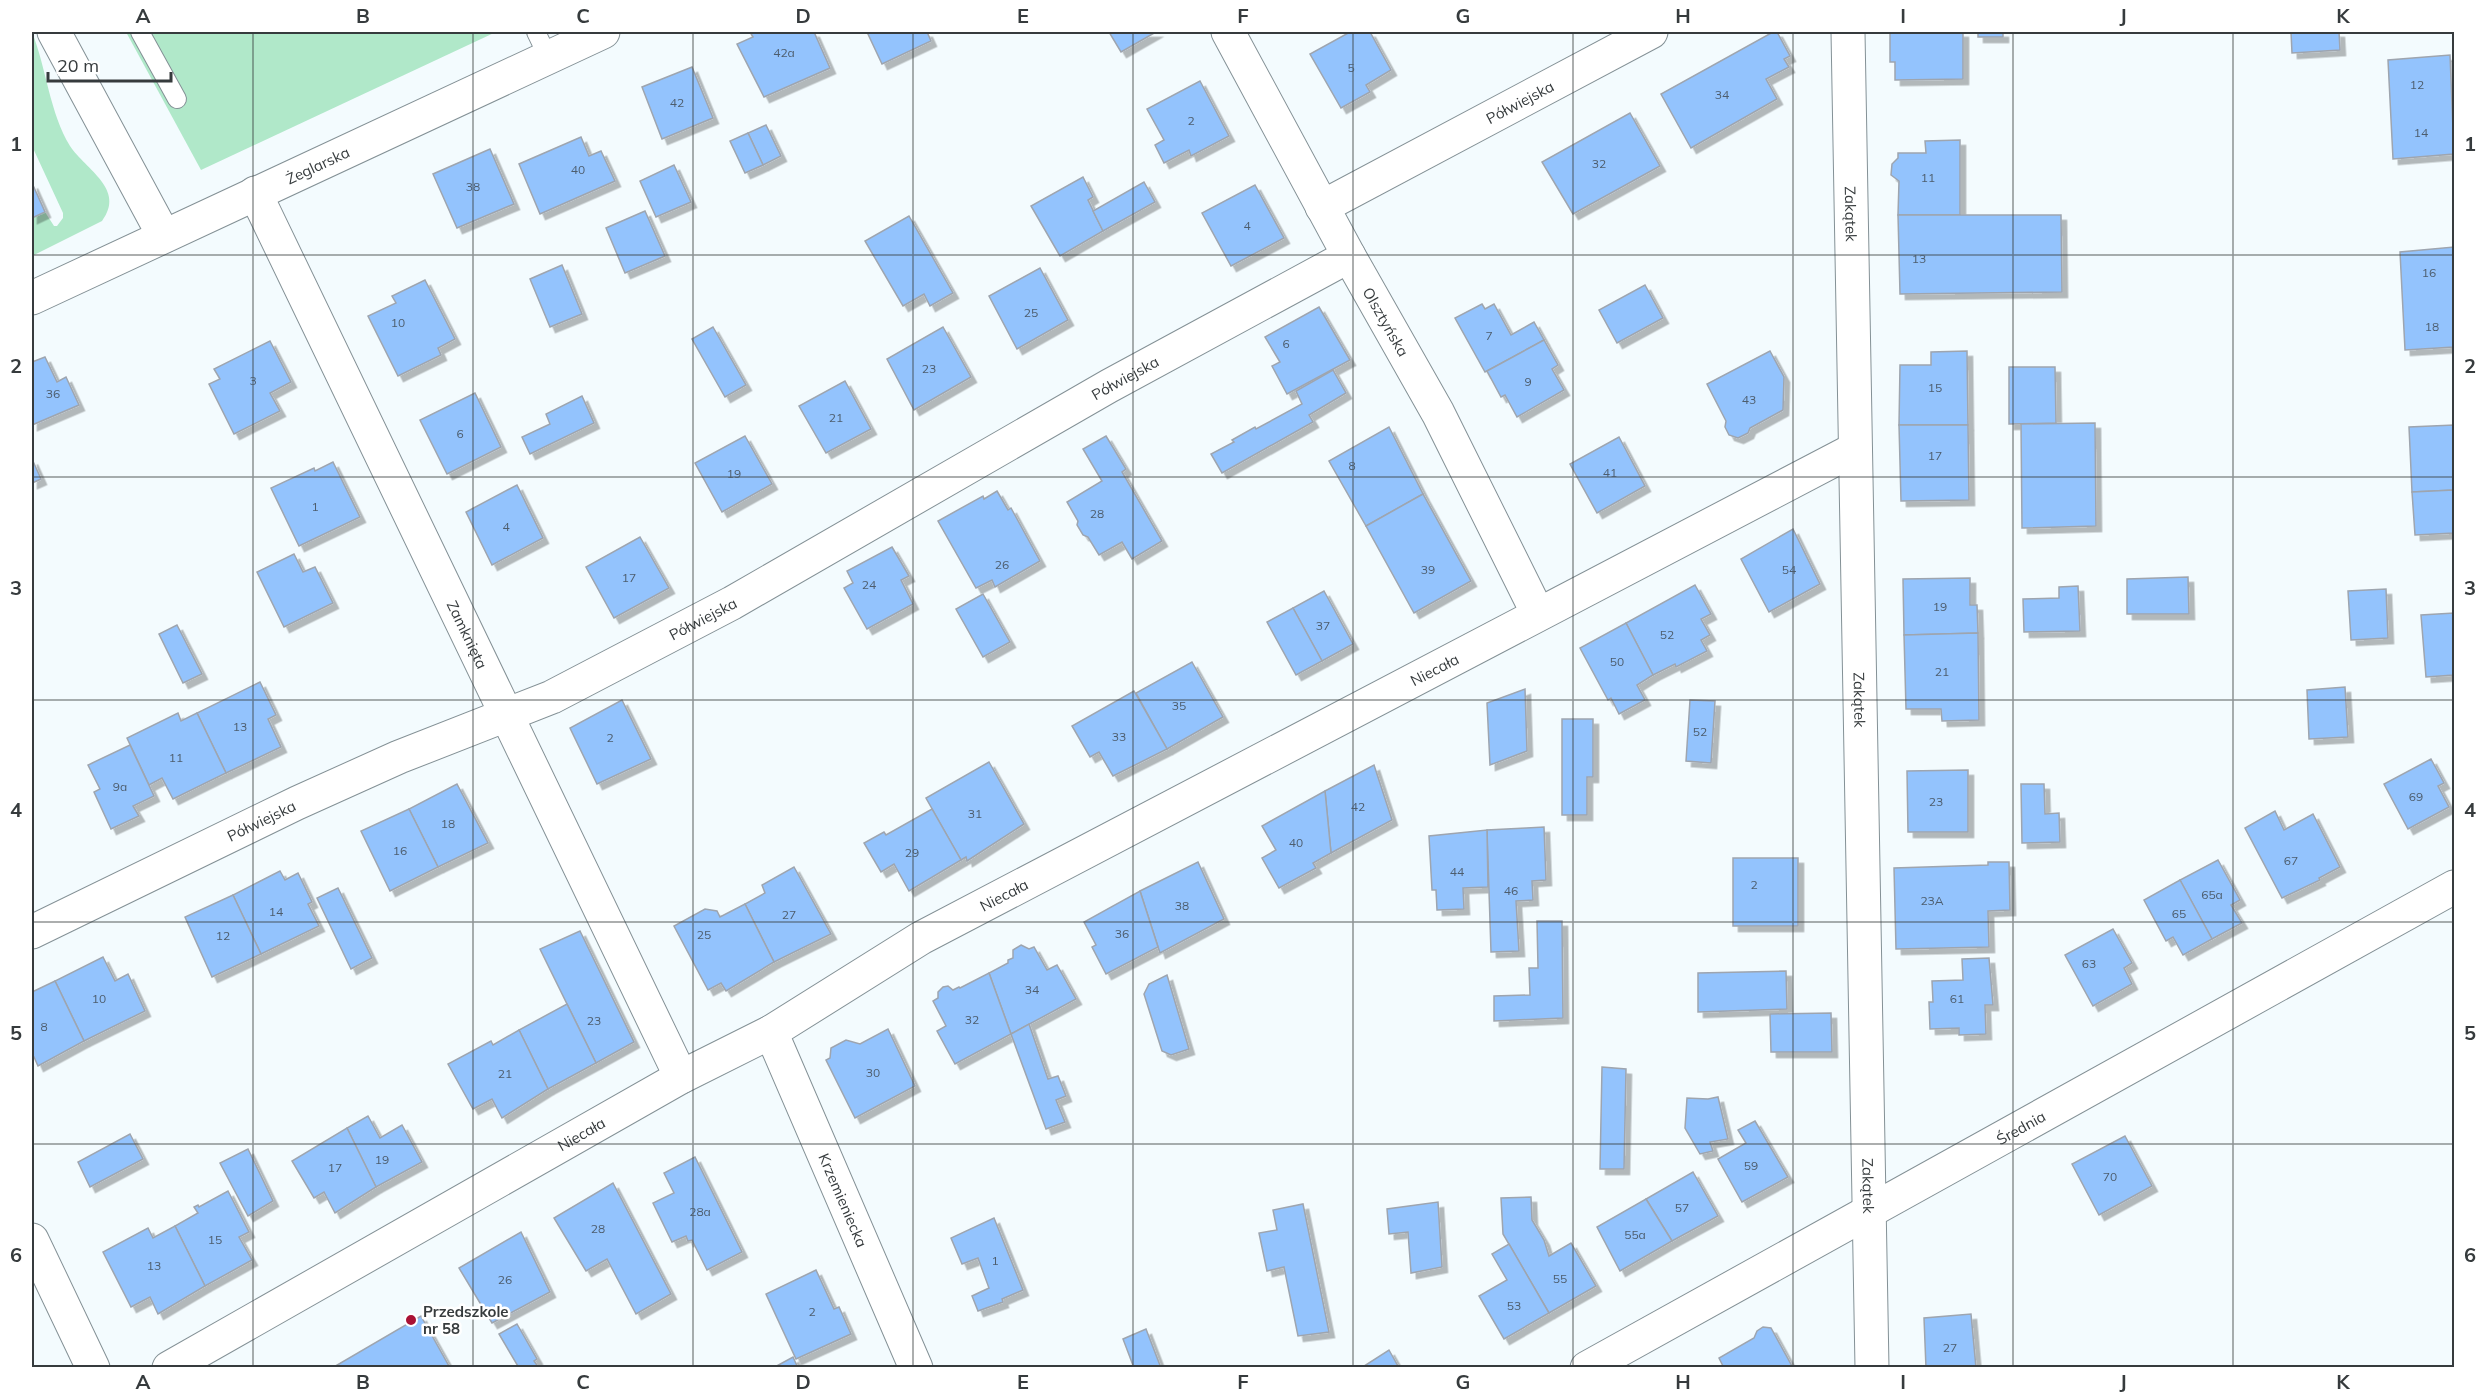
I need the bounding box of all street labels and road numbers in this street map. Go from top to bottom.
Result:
street label: Półwiejska [1483,76,1557,128]
street label: Żeglarska [283,142,352,188]
street label: Zakątek [1841,186,1861,242]
street label: Olsztyńska [1359,284,1413,360]
street label: Półwiejska [1088,351,1162,404]
street label: Półwiejska [665,593,740,644]
street label: Zamknięta [443,597,492,672]
street label: Niecała [1407,649,1462,690]
street label: Zakątek [1850,672,1870,728]
street label: Półwiejska [224,796,299,845]
street label: Niecała [976,874,1031,915]
street label: Średnia [1993,1106,2049,1149]
street label: Niecała [554,1113,608,1155]
street label: Krzemieniecka [815,1150,872,1250]
street label: Zakątek [1859,1158,1879,1214]

